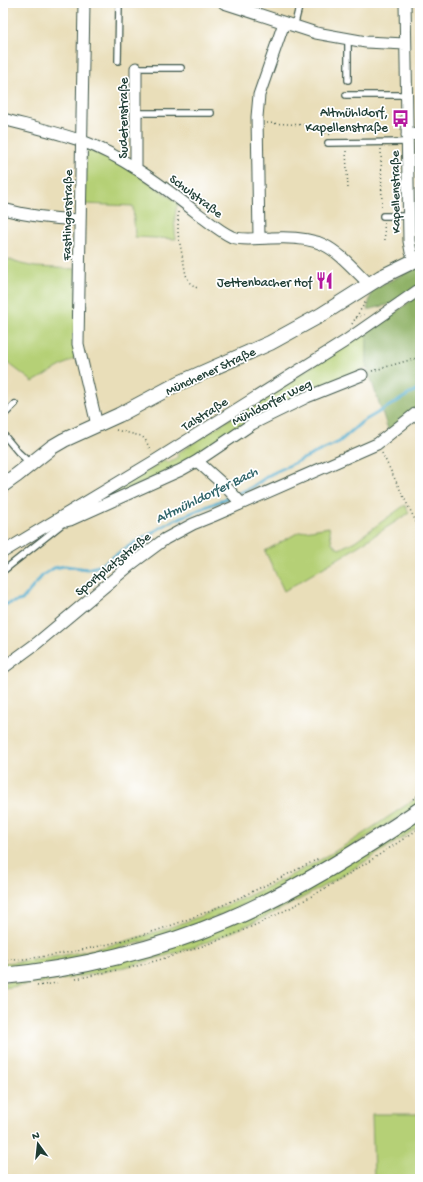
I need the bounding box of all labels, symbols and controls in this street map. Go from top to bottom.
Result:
street label: Sudetenstraße [117,77,132,159]
place label: Altmühldorf, Kapellenstraße [305,106,388,136]
bus stop icon: Altmühldorf, Kapellenstraße [391,108,411,128]
street label: Kapellenstraße [388,150,405,233]
street label: Fastlingerstraße [60,169,77,262]
street label: Schulstraße [166,172,225,222]
restaurant icon: Jettenbacher Hof [315,271,335,291]
place label: Jettenbacher Hof [217,276,313,291]
street label: Münchener Straße [164,345,259,400]
street label: Mühldorfer Weg [230,377,315,430]
street label: Talstraße [179,395,231,436]
water label: Altmühldorfer Bach [153,464,261,528]
street label: Sportplatzstraße [73,530,155,600]
north arrow [18,1124,58,1164]
text: N [31,1130,41,1143]

